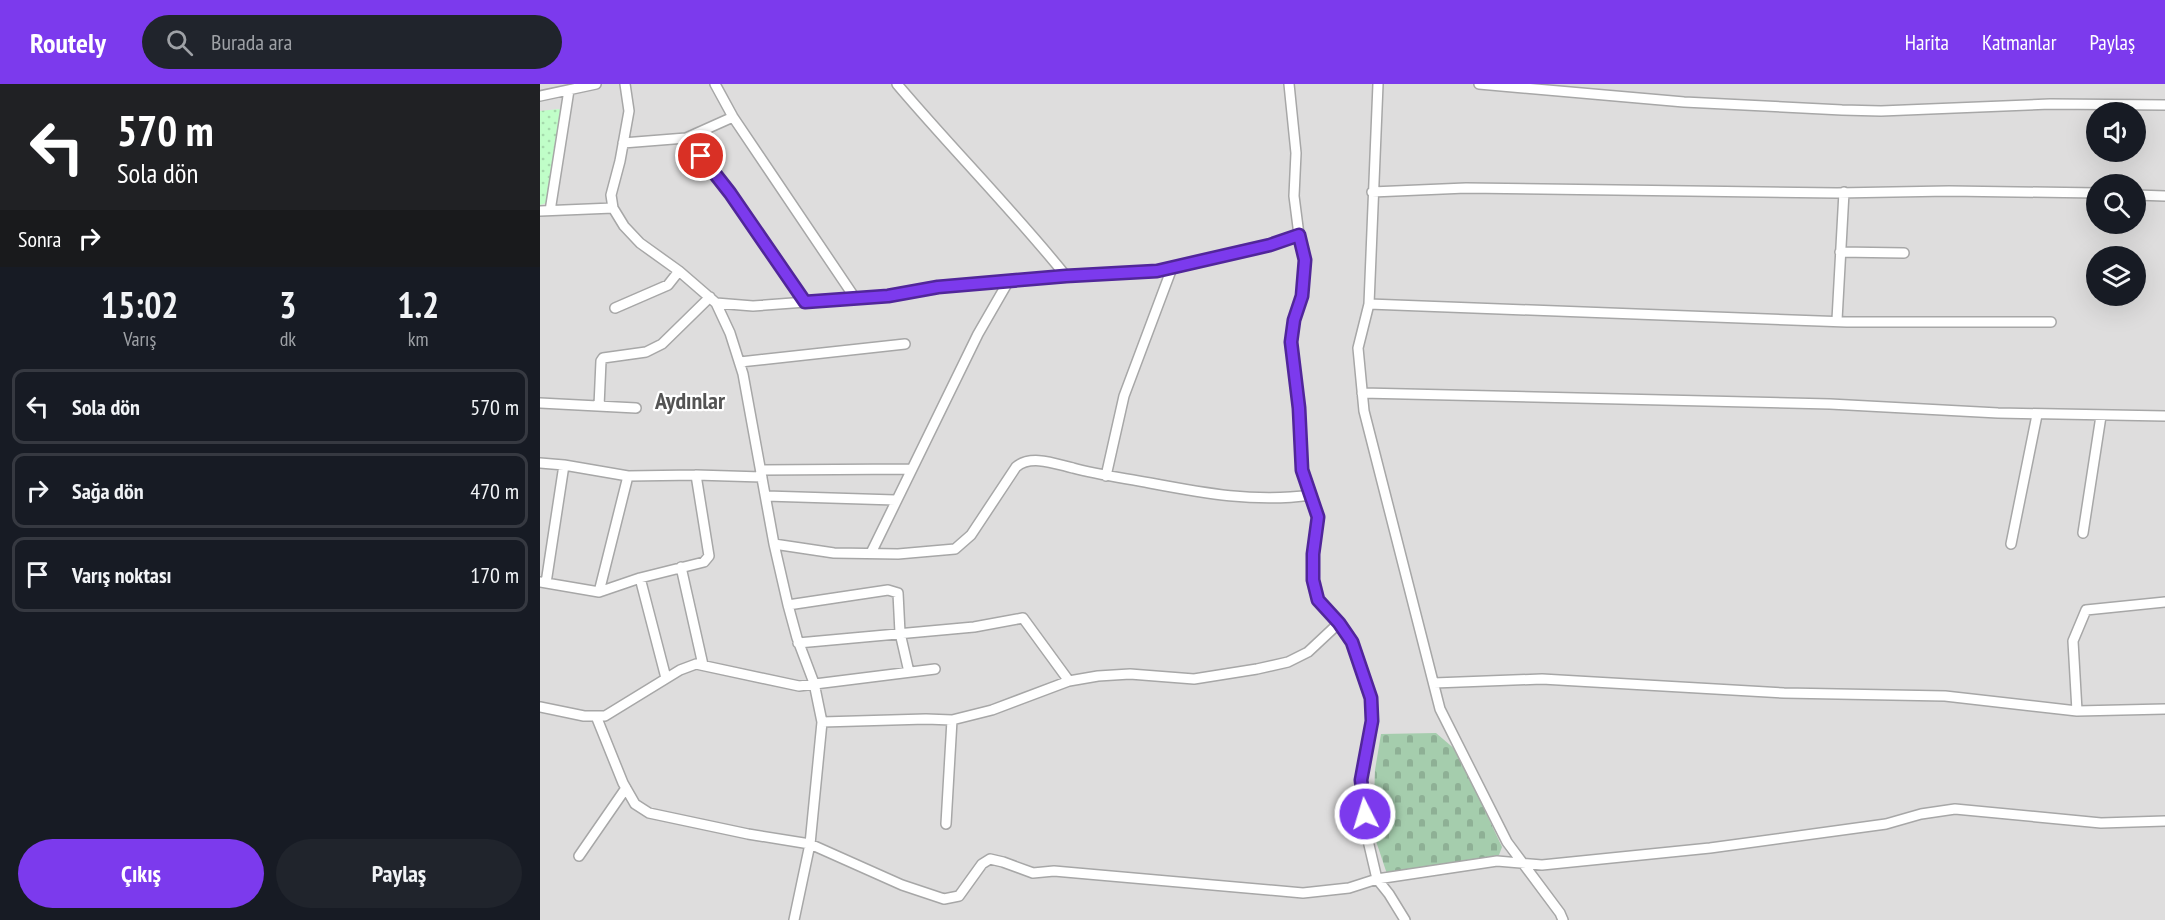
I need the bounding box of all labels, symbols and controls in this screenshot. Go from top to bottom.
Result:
search box [142,15,562,69]
text: Routely [30,24,106,61]
icon: search [163,26,196,59]
text: Burada ara [211,28,292,56]
text: Harita [1905,29,1949,56]
text: Katmanlar [1982,29,2056,56]
text: Paylaş [2089,29,2135,56]
map controls [2086,102,2146,306]
button: sound [2086,102,2146,162]
text: 570 m [117,103,214,158]
icon: left [18,108,96,186]
pin [675,130,726,181]
icon: arrive [684,139,717,172]
text: Sola dön [117,156,198,190]
button: search [2086,174,2146,234]
icon: right [73,222,106,255]
text: Sonra [18,225,61,253]
button: layers [2086,246,2146,306]
text: 15:02 [101,281,179,328]
text: 3 [279,281,297,328]
text: 1.2 [397,281,439,328]
text: Varış [123,326,156,352]
text: dk [280,326,296,352]
text: km [408,326,429,352]
district label: Aydınlar [654,385,726,416]
icon: left [21,390,54,423]
text: Sola dön [72,393,140,421]
text: 570 m [470,393,519,421]
icon: right [21,474,54,507]
text: Sağa dön [72,477,144,505]
text: 470 m [470,477,519,505]
icon: arrive [21,558,54,591]
text: Varış noktası [72,561,172,589]
text: 170 m [470,561,519,589]
position arrow [1333,782,1397,846]
button: Çıkış [18,839,264,908]
button: Paylaş [276,839,522,908]

